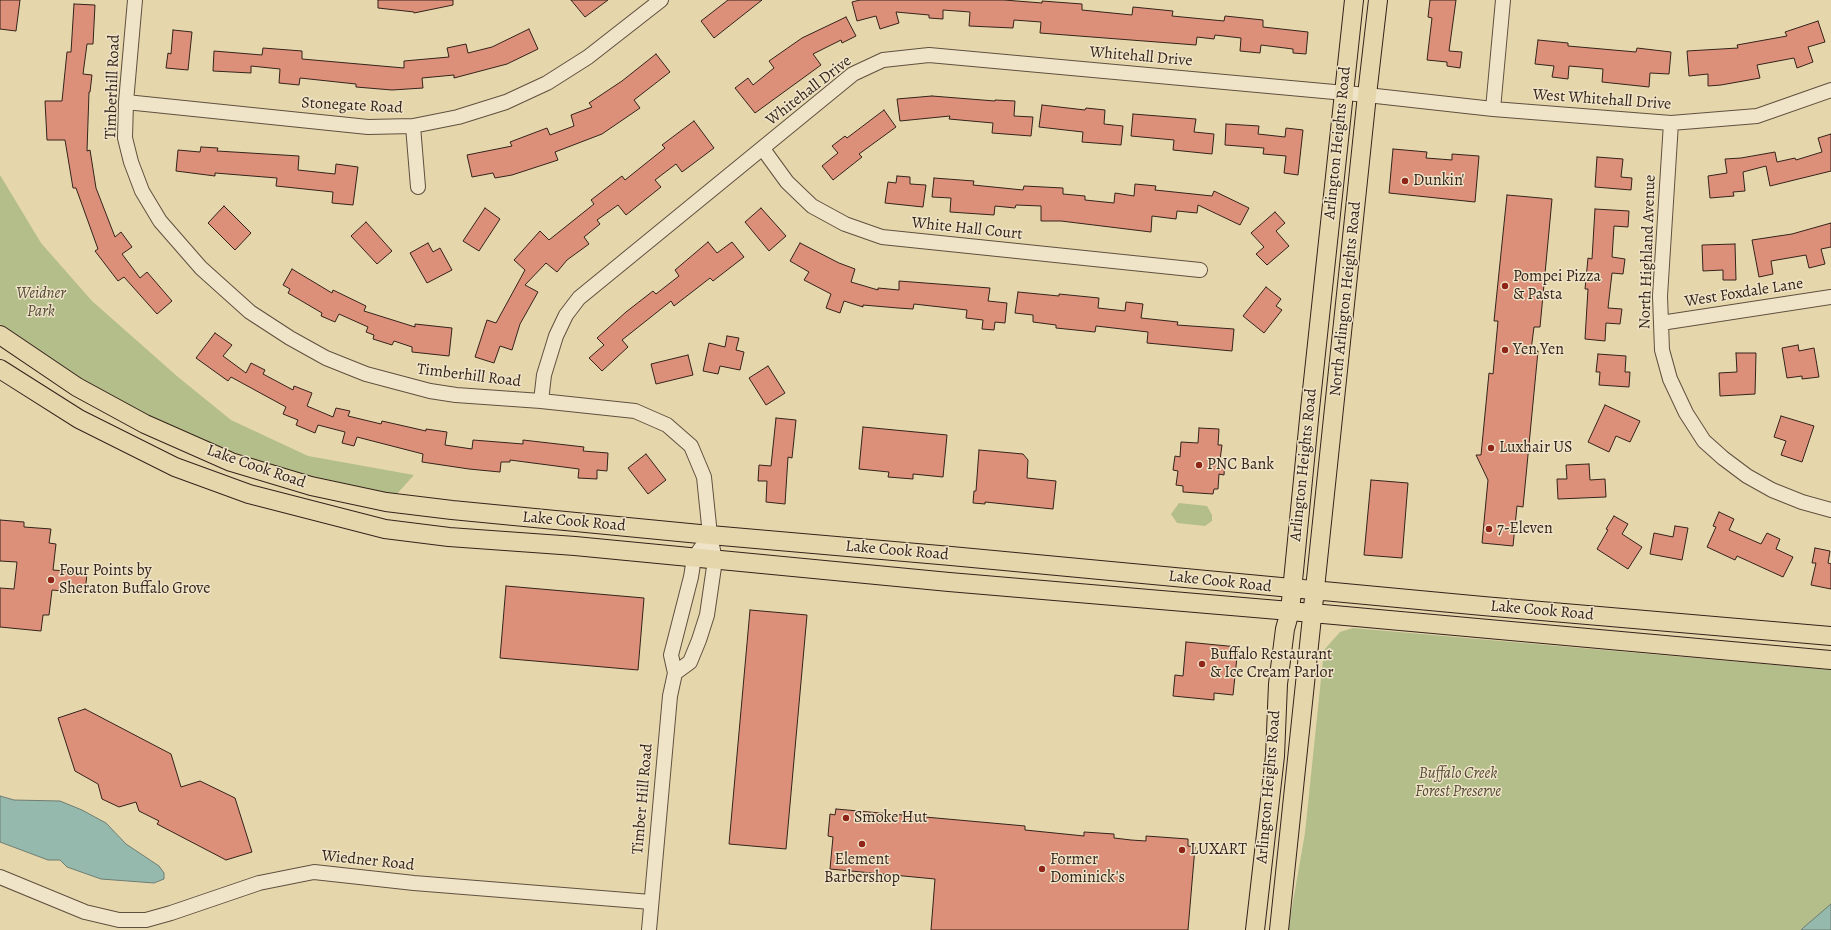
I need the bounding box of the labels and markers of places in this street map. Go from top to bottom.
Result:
place label: Dunkin' [1413,171,1464,191]
marker: Dunkin' [1400,176,1410,186]
place label: Pompei Pizza & Pasta [1513,267,1601,305]
marker: Pompei Pizza & Pasta [1500,281,1510,291]
place label: Yen Yen [1513,340,1564,360]
marker: Yen Yen [1500,345,1510,355]
place label: Luxhair US [1499,438,1573,458]
marker: Luxhair US [1486,443,1496,453]
place label: PNC Bank [1207,455,1274,475]
marker: PNC Bank [1194,460,1204,470]
place label: 7-Eleven [1497,519,1553,539]
marker: 7-Eleven [1484,524,1494,534]
place label: Four Points by Sheraton Buffalo Grove [59,561,210,599]
marker: Four Points by Sheraton Buffalo Grove [46,575,56,585]
place label: Buffalo Restaurant & Ice Cream Parlor [1210,645,1334,683]
marker: Buffalo Restaurant & Ice Cream Parlor [1197,659,1207,669]
place label: Smoke Hut [854,808,928,828]
marker: Smoke Hut [841,813,851,823]
marker: Element Barbershop [857,839,867,849]
place label: LUXART [1190,840,1247,860]
marker: LUXART [1177,845,1187,855]
place label: Element Barbershop [824,850,900,888]
place label: Former Dominick's [1050,850,1125,888]
marker: Former Dominick's [1037,864,1047,874]

